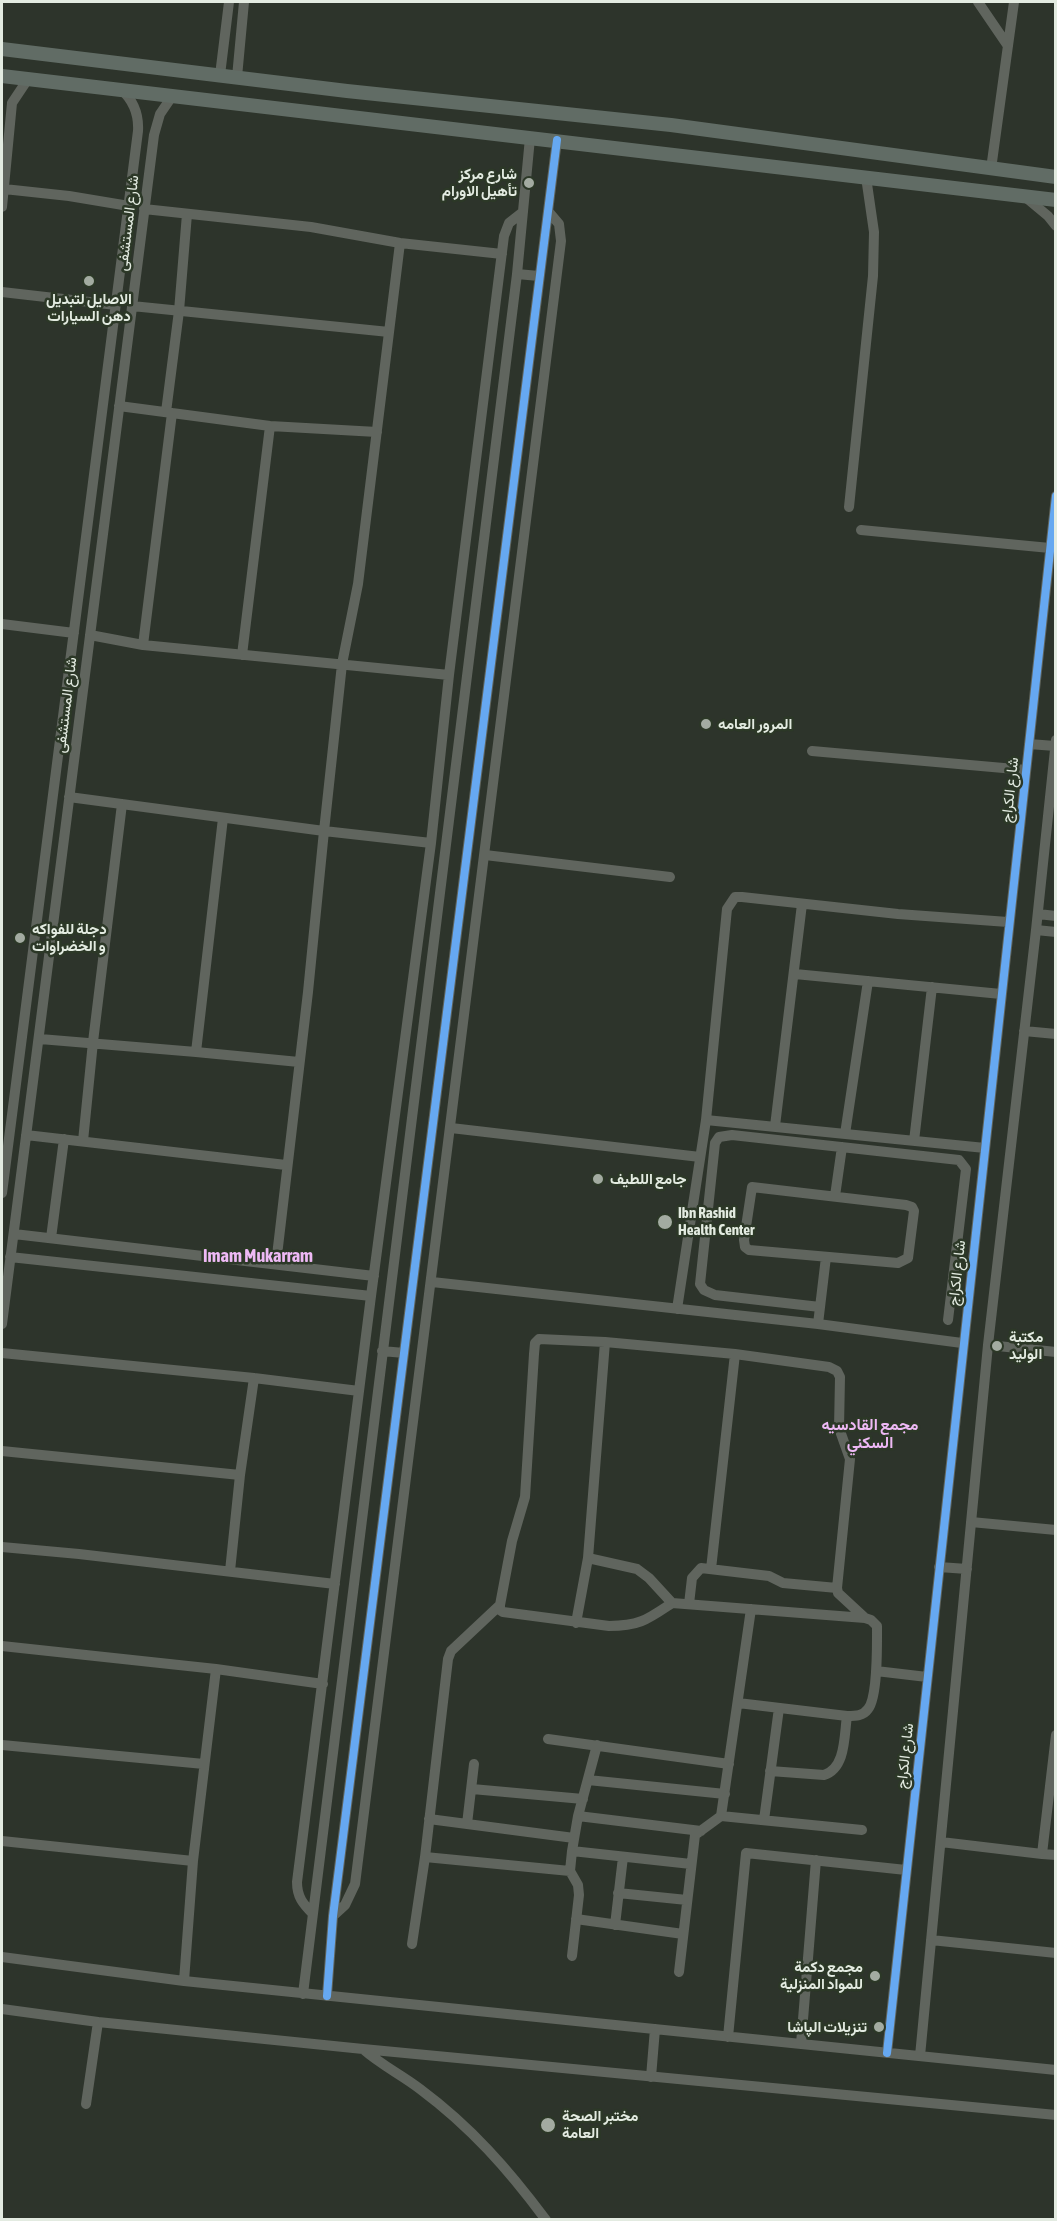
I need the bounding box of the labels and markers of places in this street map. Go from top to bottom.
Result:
place label: شارع مركز تأهيل الاورام [442,165,517,200]
marker: شارع مركز تأهيل الاورام [522,176,536,190]
marker: الاصايل لتبديل دهن السيارات [82,274,96,288]
place label: الاصايل لتبديل دهن السيارات [46,290,132,325]
place label: المرور العامه [718,715,792,733]
marker: المرور العامه [699,717,713,731]
place label: دجلة للفواكه و الخضراوات [32,920,107,955]
marker: دجلة للفواكه و الخضراوات [13,931,27,945]
place label: جامع اللطیف [610,1170,686,1188]
marker: جامع اللطیف [591,1172,605,1186]
place label: Ibn Rashid Health Center [678,1204,754,1239]
marker: Ibn Rashid Health Center [656,1213,674,1231]
place label: مكتبة الوليد [1009,1328,1043,1363]
marker: مكتبة الوليد [990,1339,1004,1353]
place label: مجمع دكمة للمواد المنزلية [780,1958,863,1993]
marker: مجمع دكمة للمواد المنزلية [868,1969,882,1983]
place label: تنزيلات الپاشا [787,2018,867,2036]
marker: تنزيلات الپاشا [872,2020,886,2034]
place label: مختبر الصحة العامة [562,2107,638,2142]
marker: مختبر الصحة العامة [539,2116,557,2134]

